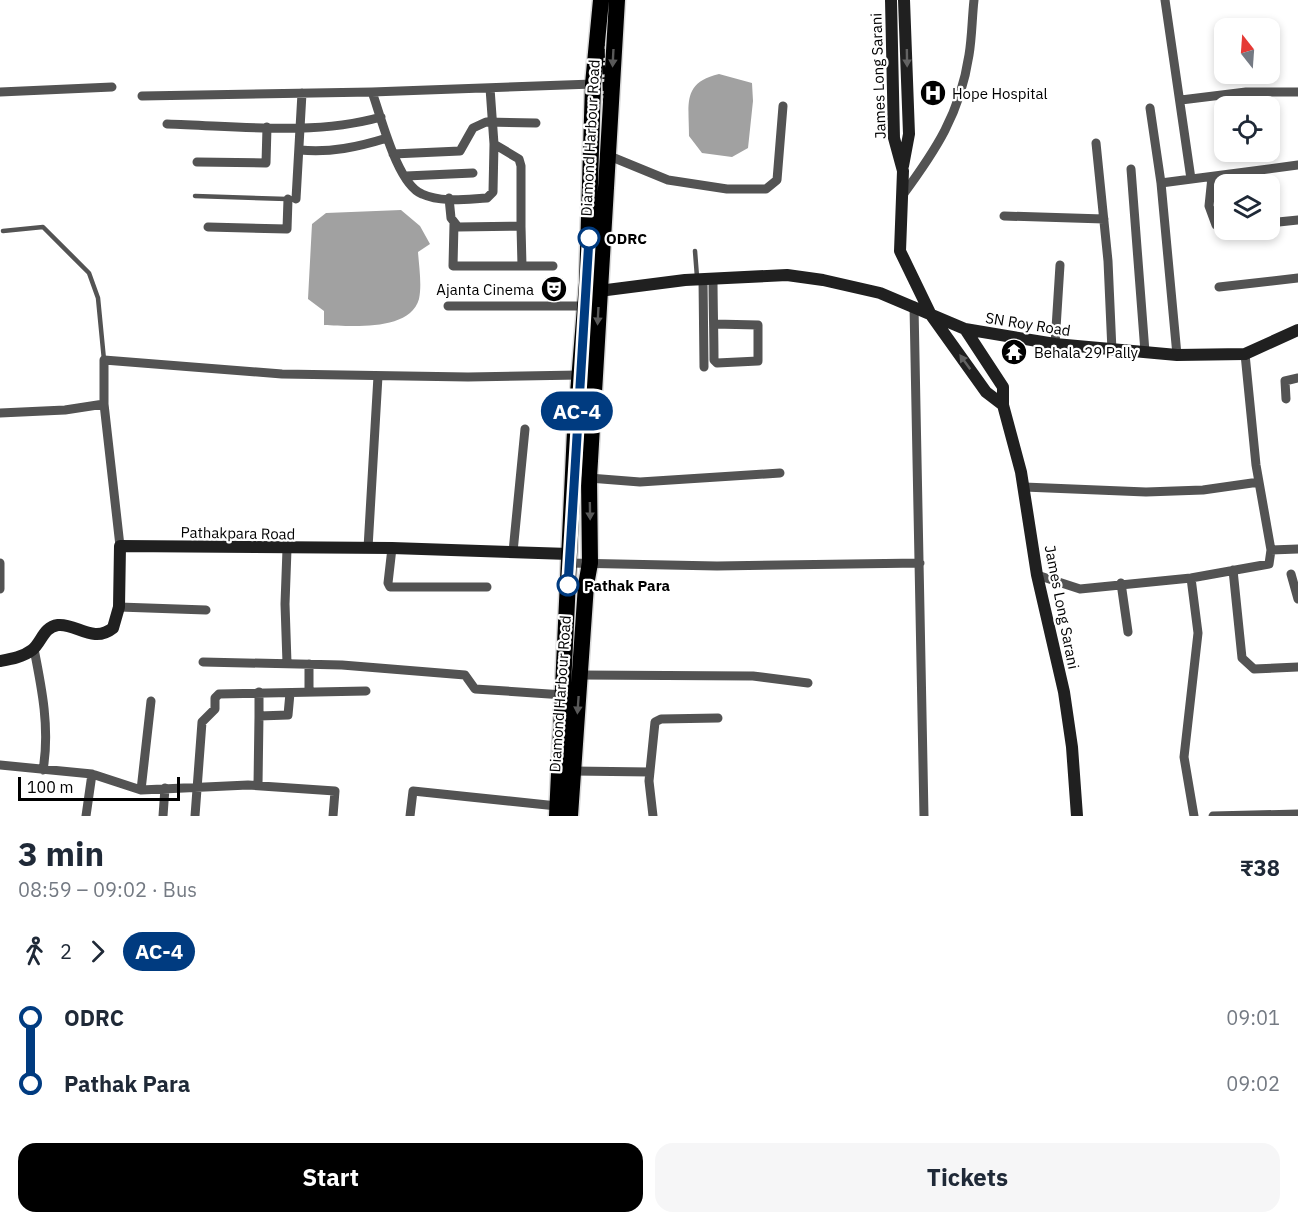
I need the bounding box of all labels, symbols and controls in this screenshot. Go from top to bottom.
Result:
street label: James Long Sarani [866,13,890,139]
north arrow [1214,18,1280,84]
map controls [1214,18,1280,240]
one-way arrow [608,49,617,68]
one-way arrow [902,49,912,68]
street label: Diamond Harbour Road [576,59,604,217]
hospital icon: Hope Hospital [918,78,948,108]
place label: Hope Hospital [952,84,1048,103]
button: locate [1214,96,1280,162]
button: layers [1214,174,1280,240]
marker: ODRC [578,227,600,249]
place label: ODRC [606,229,647,248]
theatre icon: Ajanta Cinema [539,274,569,304]
place label: Ajanta Cinema [436,280,534,299]
one-way arrow [593,306,602,325]
street label: SN Roy Road [984,308,1072,340]
temple icon: Behala 29 Pally [999,337,1029,367]
place label: Behala 29 Pally [1034,343,1139,362]
one-way arrow [959,355,971,371]
line badge: AC-4 [535,392,619,430]
text: AC-4 [553,397,601,425]
one-way arrow [585,501,594,520]
street label: Pathakpara Road [180,522,296,544]
street label: James Long Sarani [1041,543,1083,671]
marker: Pathak Para [557,574,579,596]
place label: Pathak Para [584,576,670,595]
street label: Diamond Harbour Road [545,615,575,773]
one-way arrow [573,695,582,714]
scale bar [18,774,180,802]
text: 100 m [27,777,74,797]
text: 3 min [18,832,104,875]
text: ₹38 [1240,853,1280,882]
text: 08:59 – 09:02 · Bus [18,876,197,903]
icon: walk [18,935,51,968]
icon: forward [81,935,114,968]
text: AC-4 [135,937,183,965]
text: 2 [60,938,72,965]
text: ODRC [64,1003,124,1032]
text: 09:01 [1226,1004,1280,1031]
text: Pathak Para [64,1069,190,1098]
text: 09:02 [1226,1070,1280,1097]
button: Start [18,1143,643,1212]
button: Tickets [655,1143,1280,1212]

